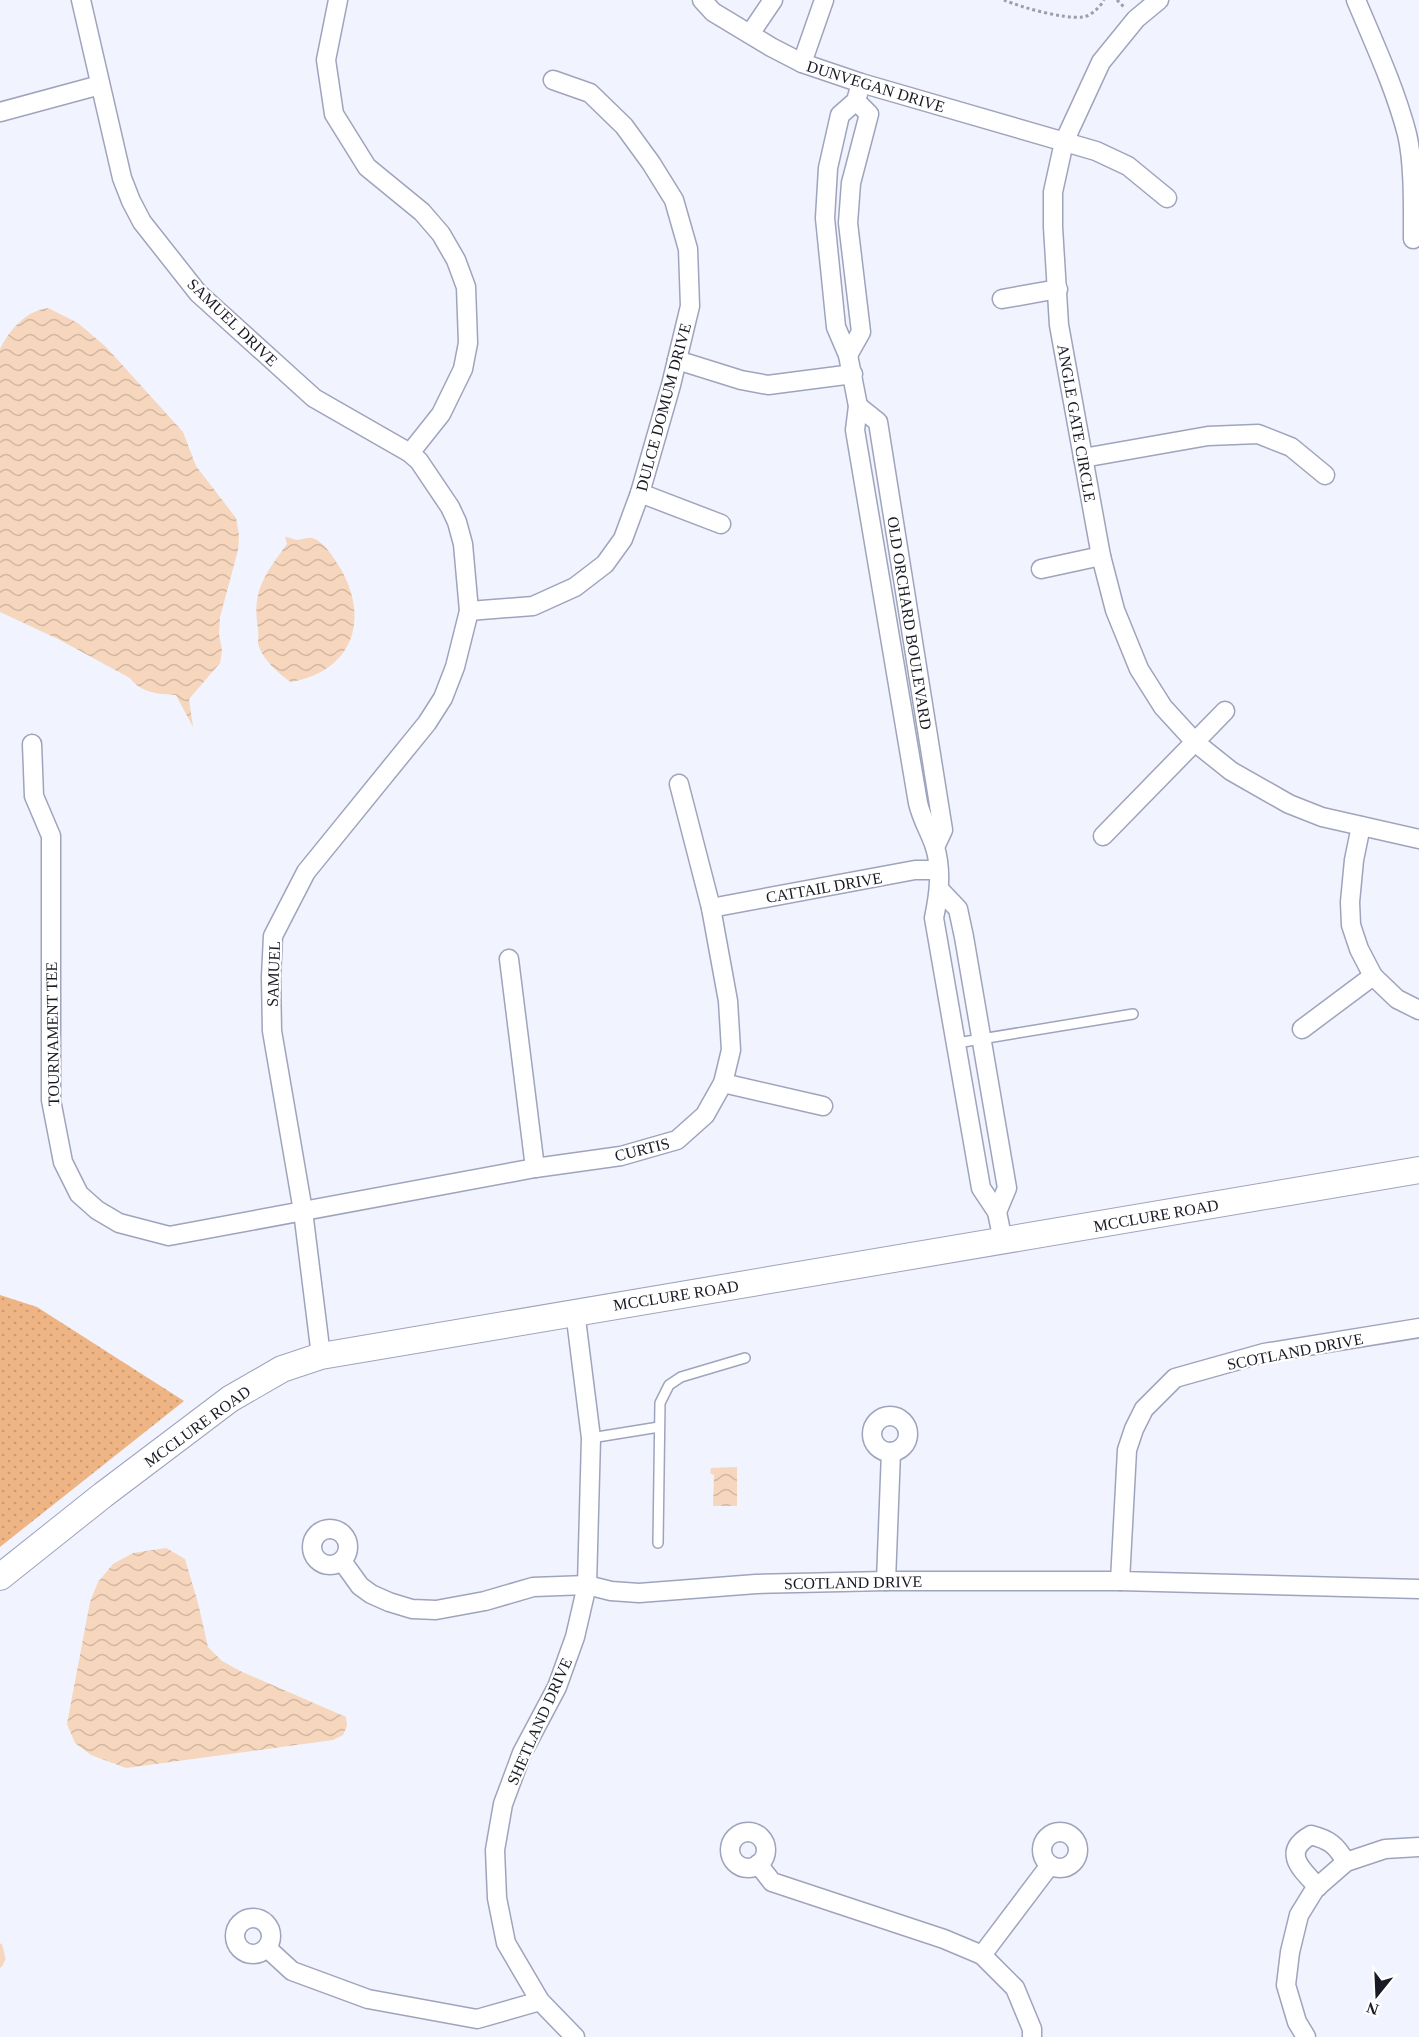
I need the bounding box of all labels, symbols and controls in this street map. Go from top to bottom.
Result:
street label: DUNVEGAN DRIVE [805,57,947,116]
street label: SAMUEL DRIVE [184,275,281,369]
street label: DULCE DOMUM DRIVE [633,321,694,493]
street label: ANGLE GATE CIRCLE [1054,343,1099,503]
street label: OLD ORCHARD BOULEVARD [884,515,935,731]
street label: CATTAIL DRIVE [765,869,884,906]
street label: SAMUEL [264,941,283,1007]
street label: TOURNAMENT TEE [43,962,62,1106]
street label: CURTIS [613,1134,671,1164]
street label: MCCLURE ROAD [1092,1196,1220,1235]
street label: MCCLURE ROAD [612,1277,740,1314]
street label: SCOTLAND DRIVE [1226,1330,1365,1373]
street label: MCCLURE ROAD [141,1382,254,1471]
street label: SCOTLAND DRIVE [784,1573,922,1592]
street label: SHETLAND DRIVE [504,1655,575,1787]
north arrow [1347,1965,1407,2025]
text: N [1364,1999,1381,2019]

